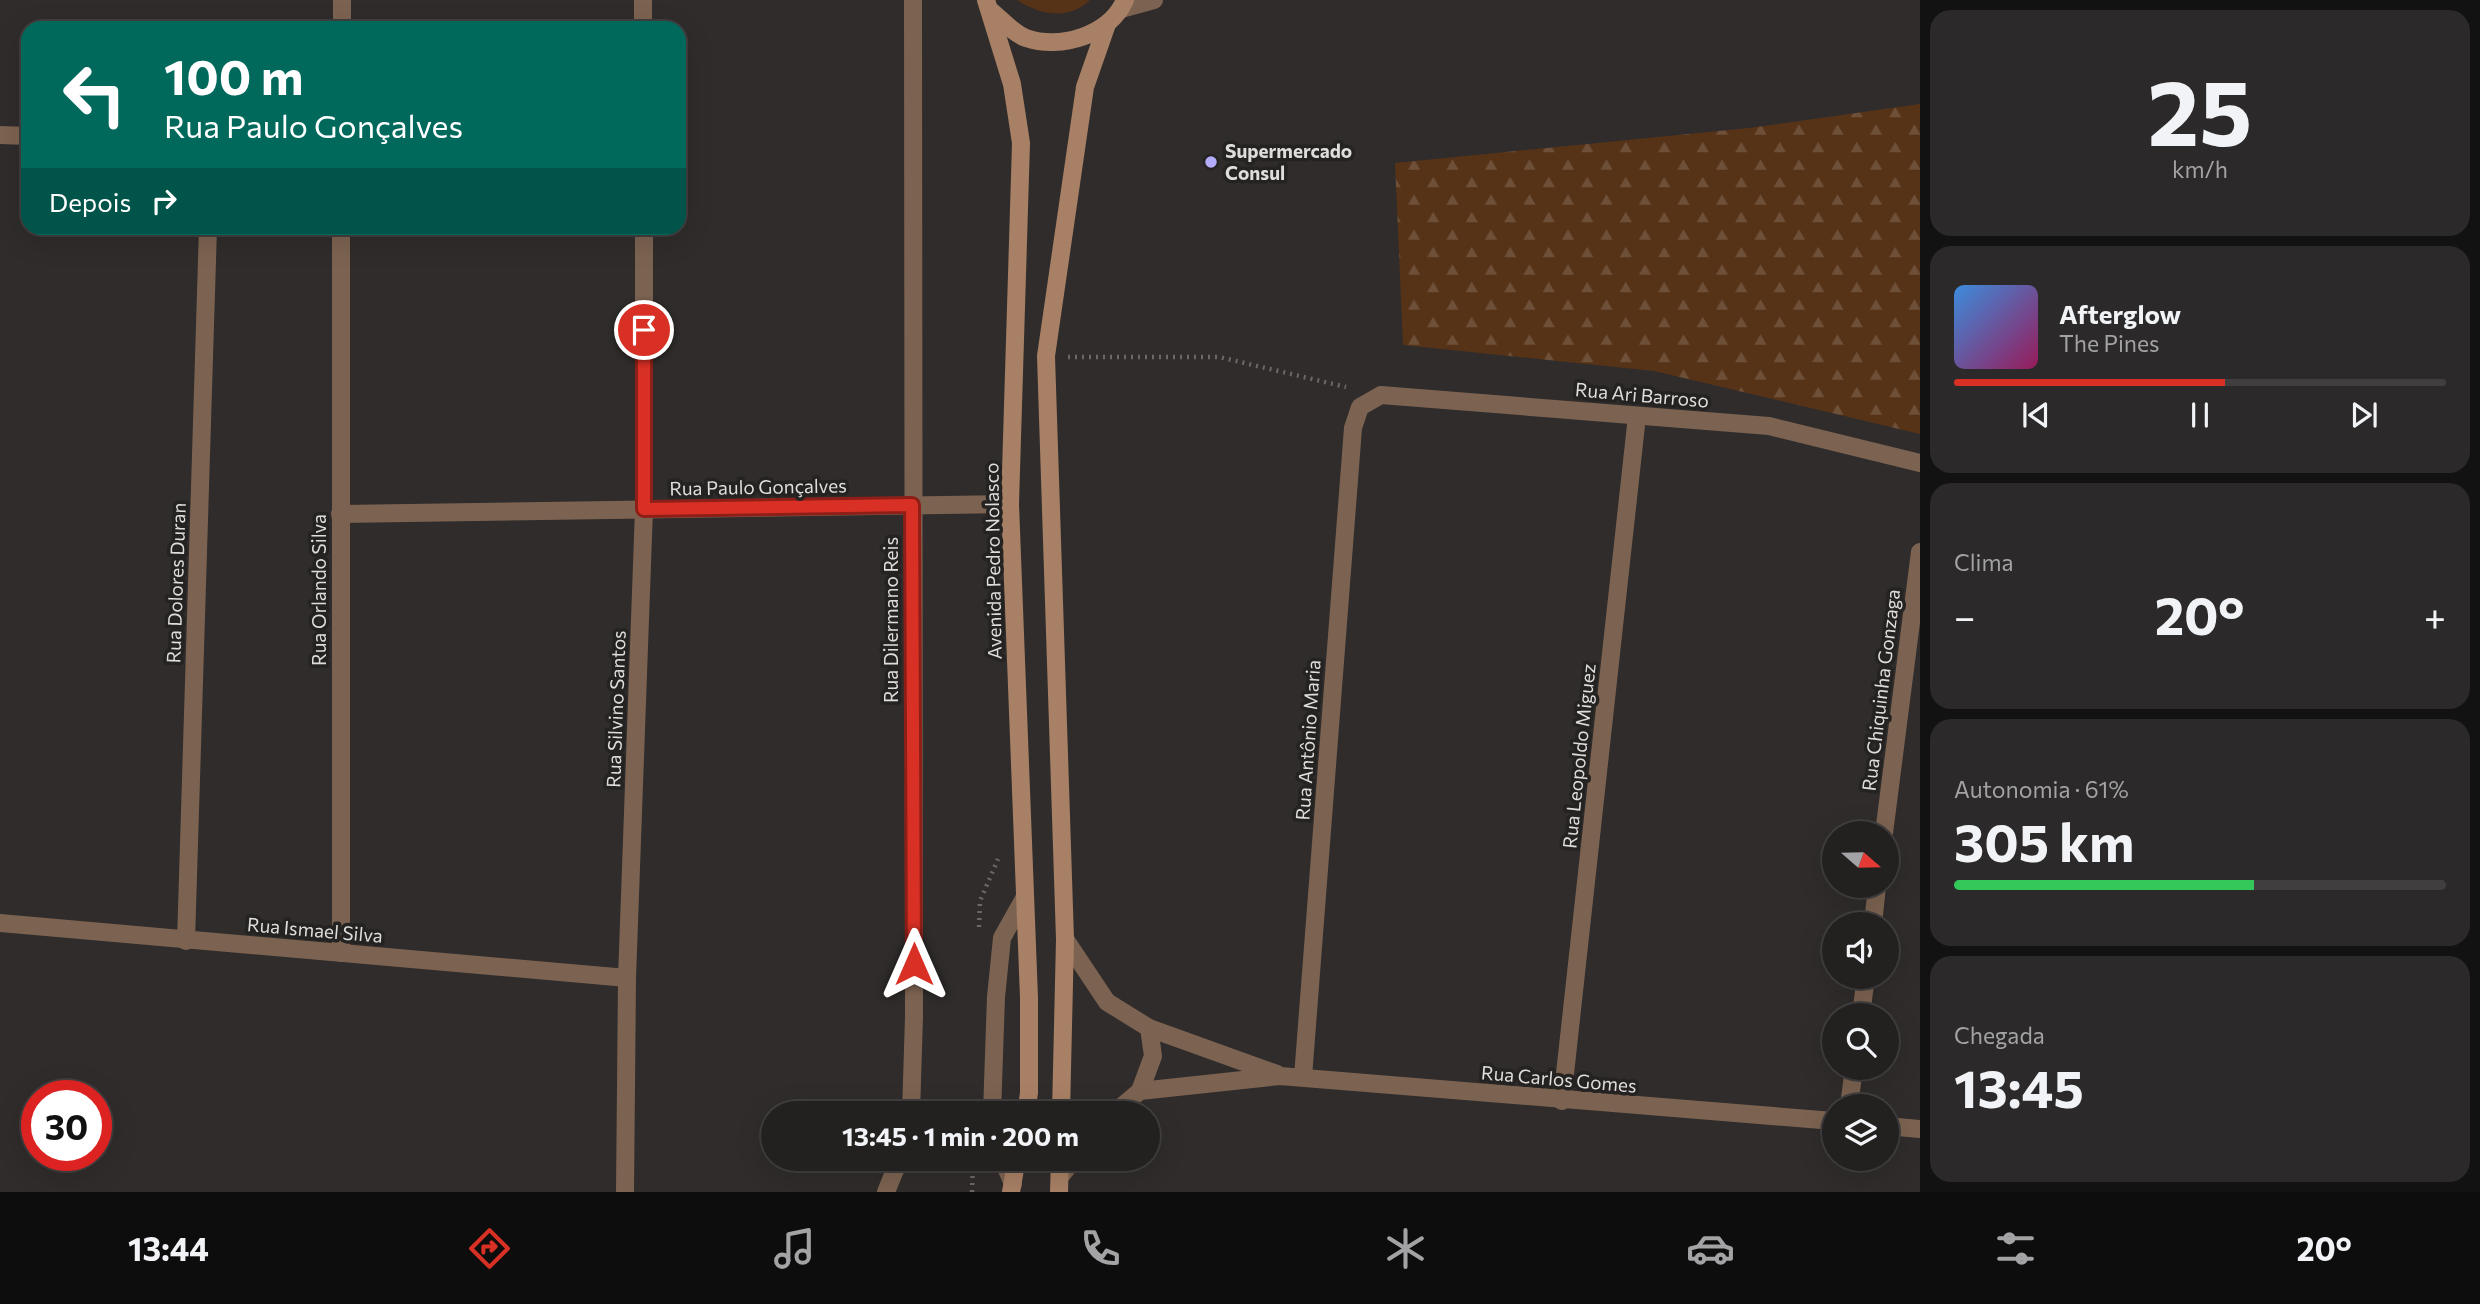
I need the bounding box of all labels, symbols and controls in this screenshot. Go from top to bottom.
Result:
text: 100 m [164,45,303,105]
icon: left [49,49,140,140]
text: 25 [2148,53,2252,165]
text: Rua Paulo Gonçalves [164,105,463,145]
place label: Supermercado Consul [1225,139,1352,184]
marker: Supermercado Consul [1203,154,1219,170]
text: km/h [2172,155,2228,183]
icon: right [145,182,183,220]
text: Depois [49,186,131,217]
text: Afterglow [2059,298,2181,329]
pin [614,300,674,360]
icon: arrive [625,311,663,349]
text: The Pines [2059,329,2160,357]
street label: Rua Ari Barroso [1574,377,1710,412]
icon: previous [2017,396,2055,434]
icon: pause [2181,396,2219,434]
icon: next [2345,396,2383,434]
street label: Avenida Pedro Nolasco [979,462,1006,660]
street label: Rua Paulo Gonçalves [669,473,847,500]
street label: Rua Dolores Duran [161,502,190,664]
street label: Rua Orlando Silva [307,514,330,666]
street label: Rua Dilermano Reis [879,537,902,703]
text: Clima [1954,548,2014,576]
text: 20° [2155,582,2245,646]
street label: Rua Chiquinha Gonzaga [1857,588,1904,792]
text: − [1954,592,1976,639]
text: + [2424,592,2446,639]
street label: Rua Silvino Santos [601,630,630,788]
street label: Rua Antônio Maria [1290,659,1325,821]
street label: Rua Leopoldo Miguez [1557,662,1600,850]
text: Autonomia · 61% [1954,775,2129,803]
text: 305 km [1954,809,2134,873]
north arrow [1822,821,1899,898]
map controls [1822,821,1899,1171]
street label: Rua Ismael Silva [246,912,384,947]
button: sound [1822,912,1899,989]
position arrow [877,927,951,1001]
button: search [1822,1003,1899,1080]
text: Chegada [1954,1021,2045,1049]
text: 13:45 [1954,1055,2084,1119]
street label: Rua Carlos Gomes [1480,1060,1638,1097]
speed limit sign: 30 [21,1080,112,1171]
button: layers [1822,1094,1899,1171]
text: 13:45 · 1 min · 200 m [842,1120,1079,1151]
icon: directions [465,1224,514,1273]
icon: music [770,1224,819,1273]
icon: phone [1076,1224,1125,1273]
icon: climate [1381,1224,1430,1273]
icon: car [1686,1224,1735,1273]
icon: filters [1991,1224,2040,1273]
text: 13:44 [128,1228,209,1268]
text: 20° [2297,1228,2352,1268]

